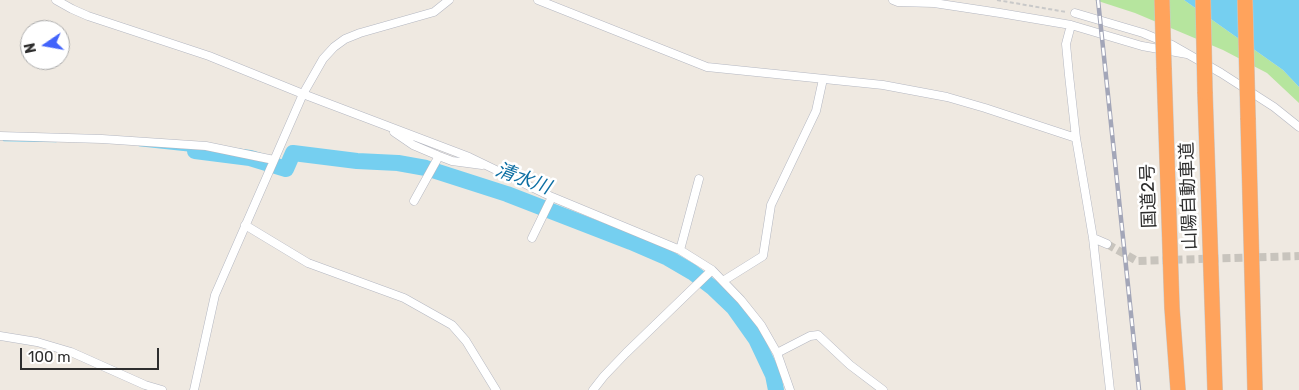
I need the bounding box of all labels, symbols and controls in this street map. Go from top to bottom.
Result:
north arrow [20,20,70,70]
text: N [21,41,40,55]
street label: 山陽自動車道 [1176,142,1202,250]
water label: 清水川 [492,159,554,199]
street label: 国道2号 [1137,163,1161,229]
scale bar [22,338,161,370]
text: 100 m [28,348,70,366]

